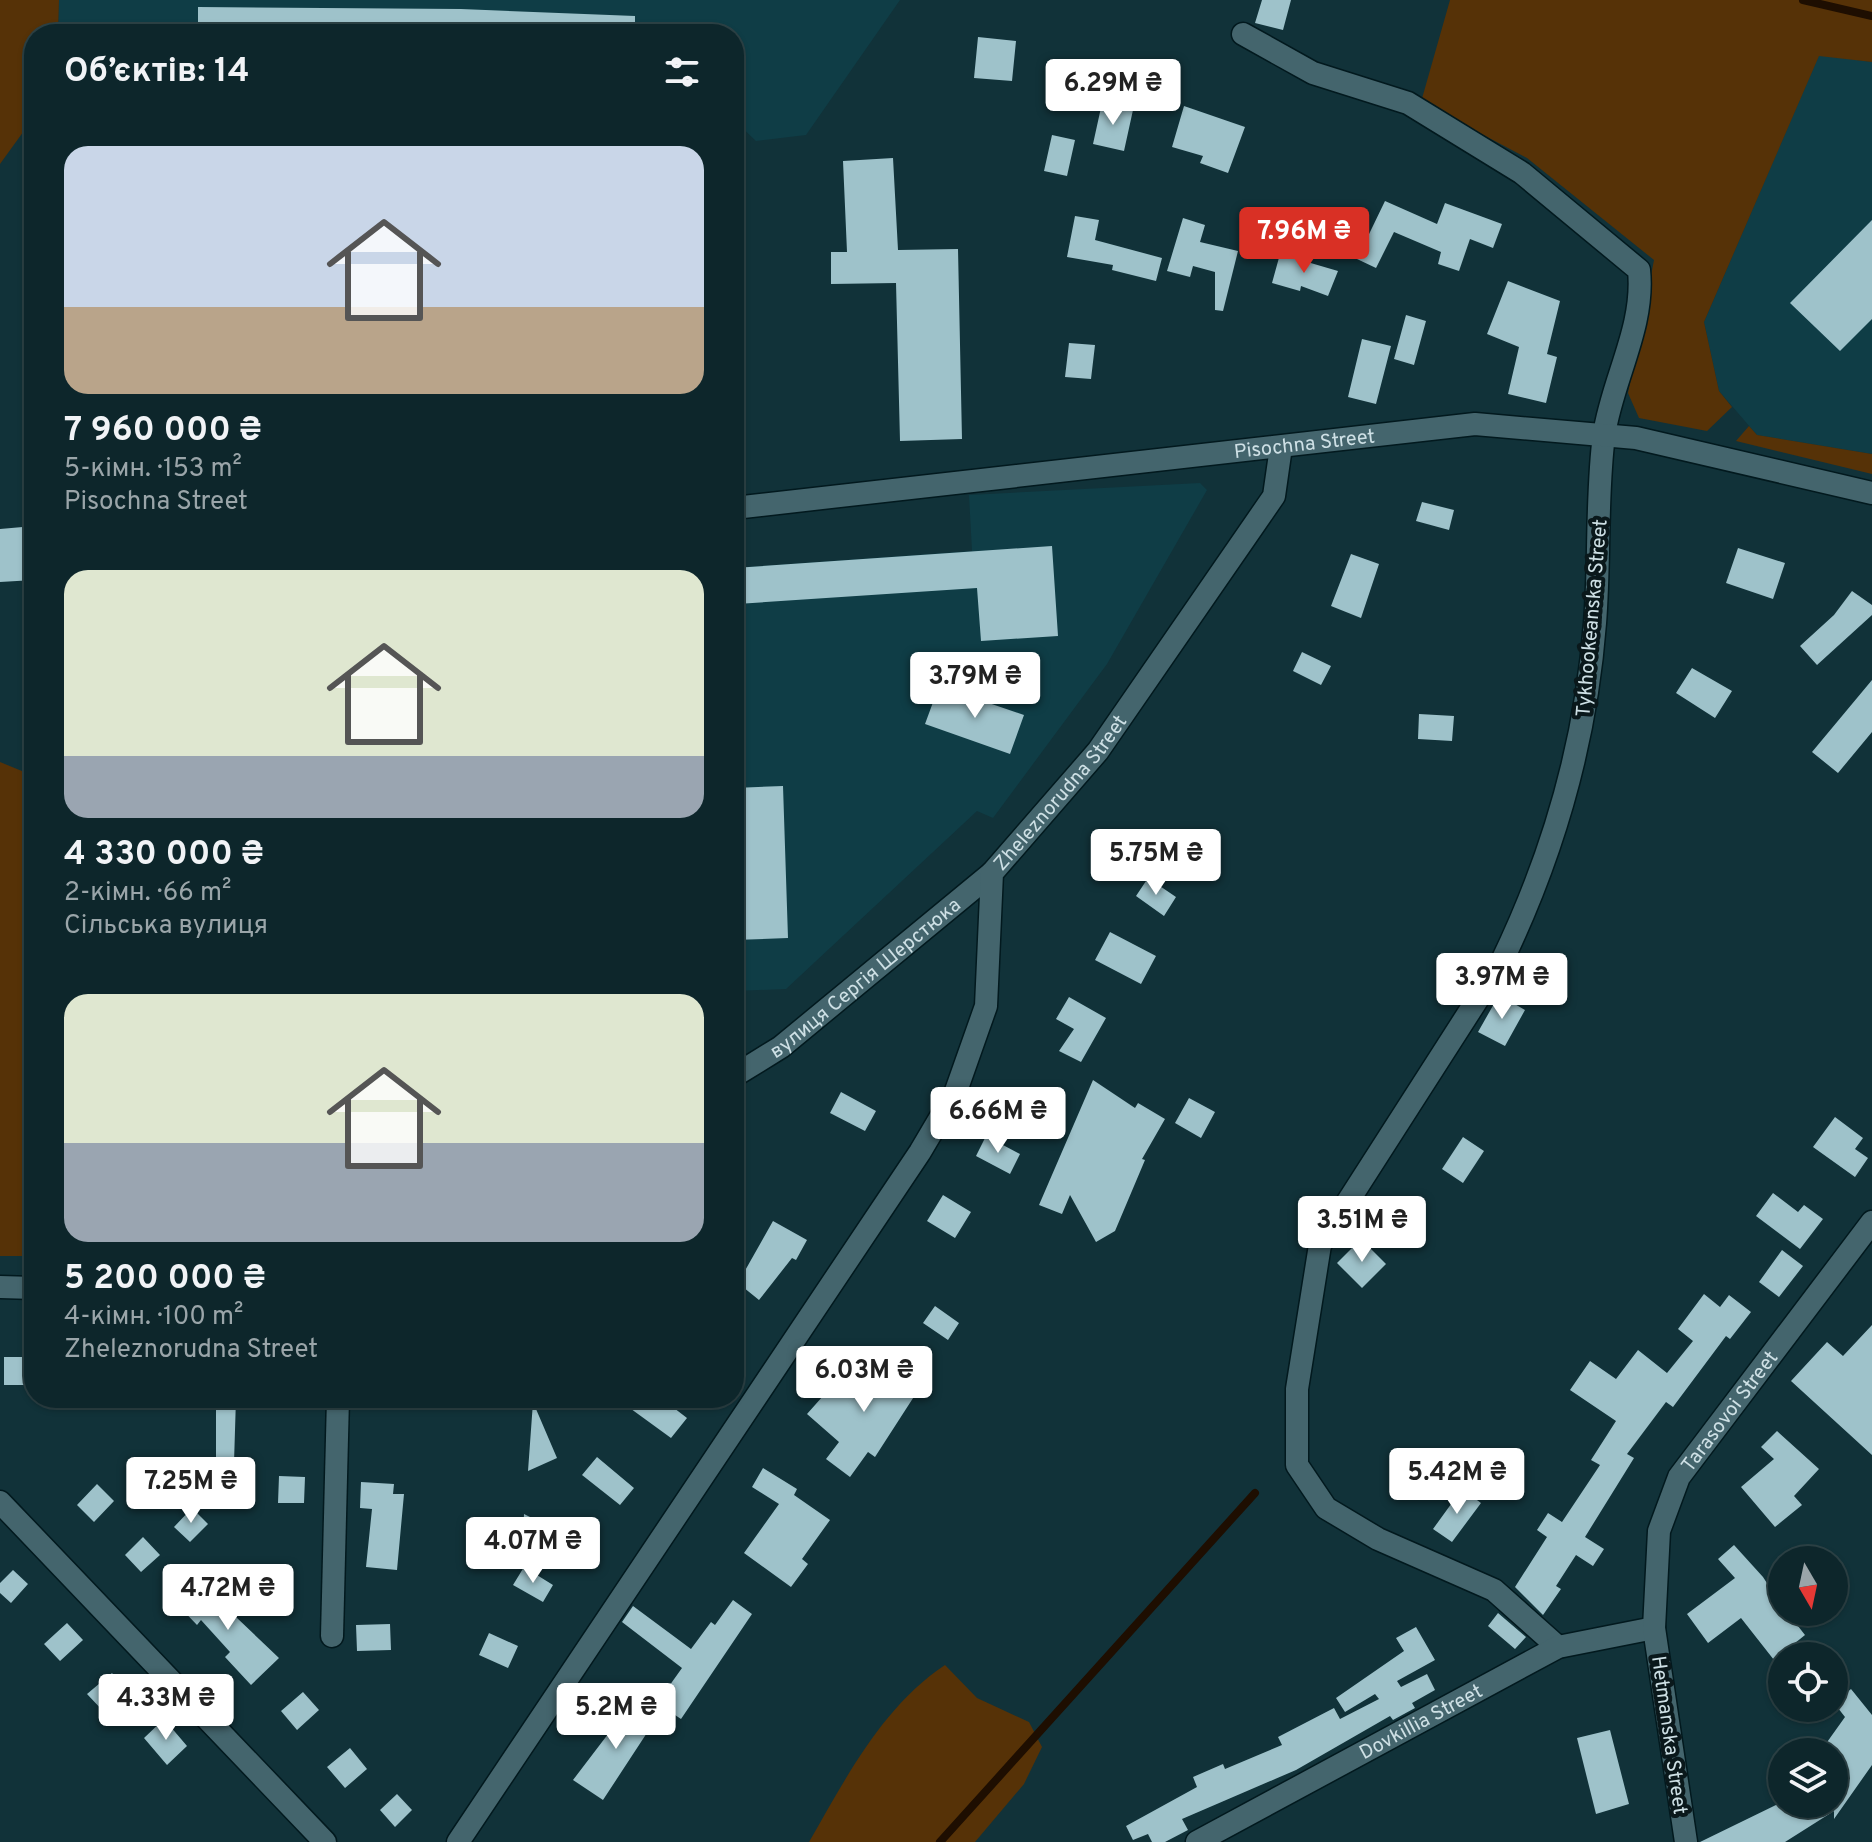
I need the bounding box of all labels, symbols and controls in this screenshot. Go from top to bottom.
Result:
icon: filters [660,50,704,94]
text: Об’єктів: 14 [64,51,250,94]
pin: 6.29M ₴ [1039,59,1187,127]
text: 6.29M ₴ [1064,68,1162,101]
icon: home [312,198,456,342]
pin: 7.96M ₴ [1230,207,1378,275]
text: 7.96M ₴ [1257,216,1351,249]
text: 7 960 000 ₴ [64,410,262,453]
street label: Pisochna Street [1233,424,1376,466]
text: 5-кімн. · 153 m² [64,453,242,486]
text: Pisochna Street [64,486,248,519]
street label: Tykhookeanska Street [1571,518,1615,718]
icon: home [312,622,456,766]
pin: 3.79M ₴ [901,652,1049,720]
text: 3.79M ₴ [928,661,1022,694]
street label: Zheleznorudna Street [989,710,1134,877]
pin: 5.75M ₴ [1082,829,1230,897]
text: 4 330 000 ₴ [64,834,264,877]
text: 5.75M ₴ [1109,838,1203,871]
text: 2-кімн. · 66 m² [64,877,231,910]
street label: вулиця Сергія Шерстюка [766,893,967,1066]
text: Сільська вулиця [64,910,268,943]
pin: 3.97M ₴ [1428,953,1576,1021]
text: 3.97M ₴ [1454,962,1550,995]
icon: home [312,1046,456,1190]
pin: 6.66M ₴ [924,1087,1072,1155]
text: 6.66M ₴ [949,1096,1047,1129]
pin: 3.51M ₴ [1288,1196,1436,1264]
text: 3.51M ₴ [1316,1205,1408,1238]
text: 5 200 000 ₴ [64,1258,266,1301]
text: 4-кімн. · 100 m² [64,1301,243,1334]
text: Zheleznorudna Street [64,1334,318,1367]
pin: 6.03M ₴ [790,1346,938,1414]
street label: Tarasovoi Street [1676,1346,1785,1478]
text: 6.03M ₴ [814,1355,914,1388]
pin: 5.42M ₴ [1383,1448,1531,1516]
pin: 7.25M ₴ [117,1457,265,1525]
text: 5.42M ₴ [1407,1457,1507,1490]
text: 7.25M ₴ [144,1466,238,1499]
pin: 4.07M ₴ [459,1517,607,1585]
text: 4.07M ₴ [484,1526,582,1559]
north arrow [1768,1546,1848,1626]
map controls [1768,1546,1848,1818]
pin: 4.72M ₴ [154,1564,302,1632]
text: 4.72M ₴ [181,1573,275,1606]
button: locate [1768,1642,1848,1722]
street label: Hetmanska Street [1644,1654,1692,1816]
pin: 4.33M ₴ [92,1674,240,1742]
street label: Dovkillia Street [1355,1679,1488,1767]
text: 4.33M ₴ [117,1683,215,1716]
pin: 5.2M ₴ [551,1683,681,1751]
text: 5.2M ₴ [575,1692,657,1725]
button: layers [1768,1738,1848,1818]

